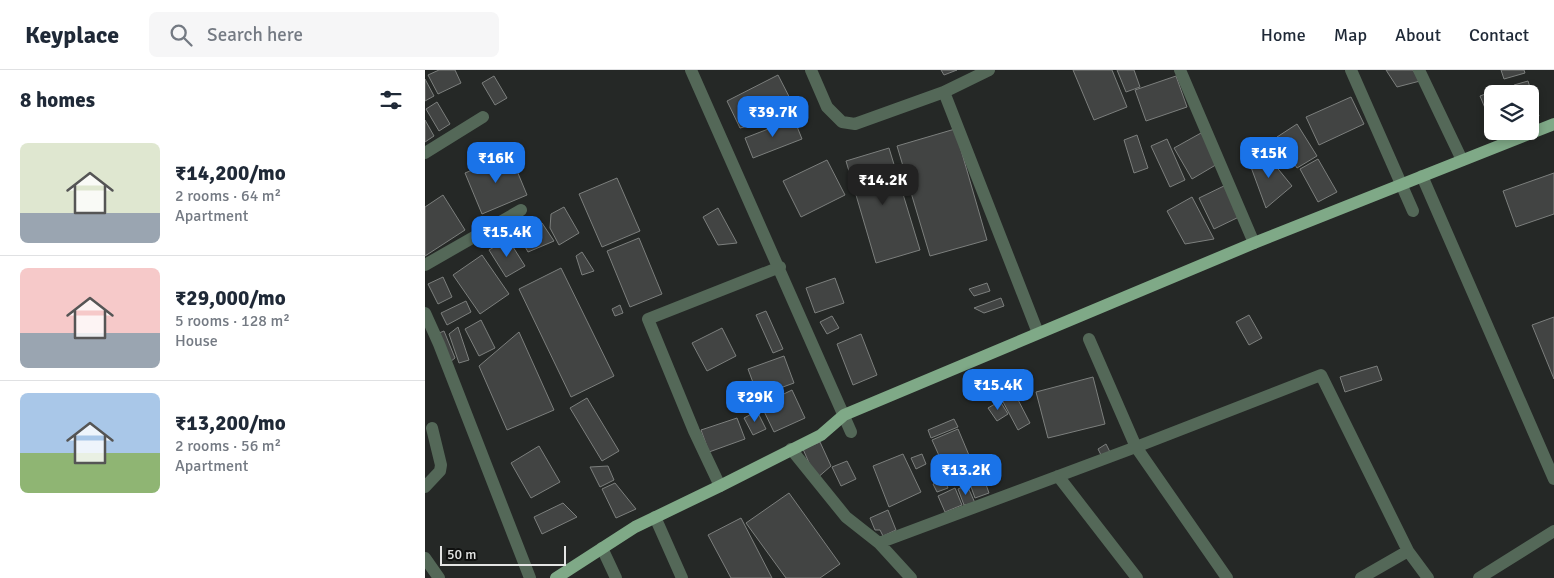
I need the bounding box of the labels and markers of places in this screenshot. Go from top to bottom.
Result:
pin: ₹39.7K [732,96,814,138]
pin: ₹15K [1239,136,1299,179]
pin: ₹16K [466,142,526,184]
pin: ₹14.2K [842,164,924,206]
pin: ₹15.4K [466,216,548,258]
pin: ₹15.4K [957,368,1039,411]
pin: ₹29K [725,380,785,423]
pin: ₹13.2K [925,454,1007,496]

